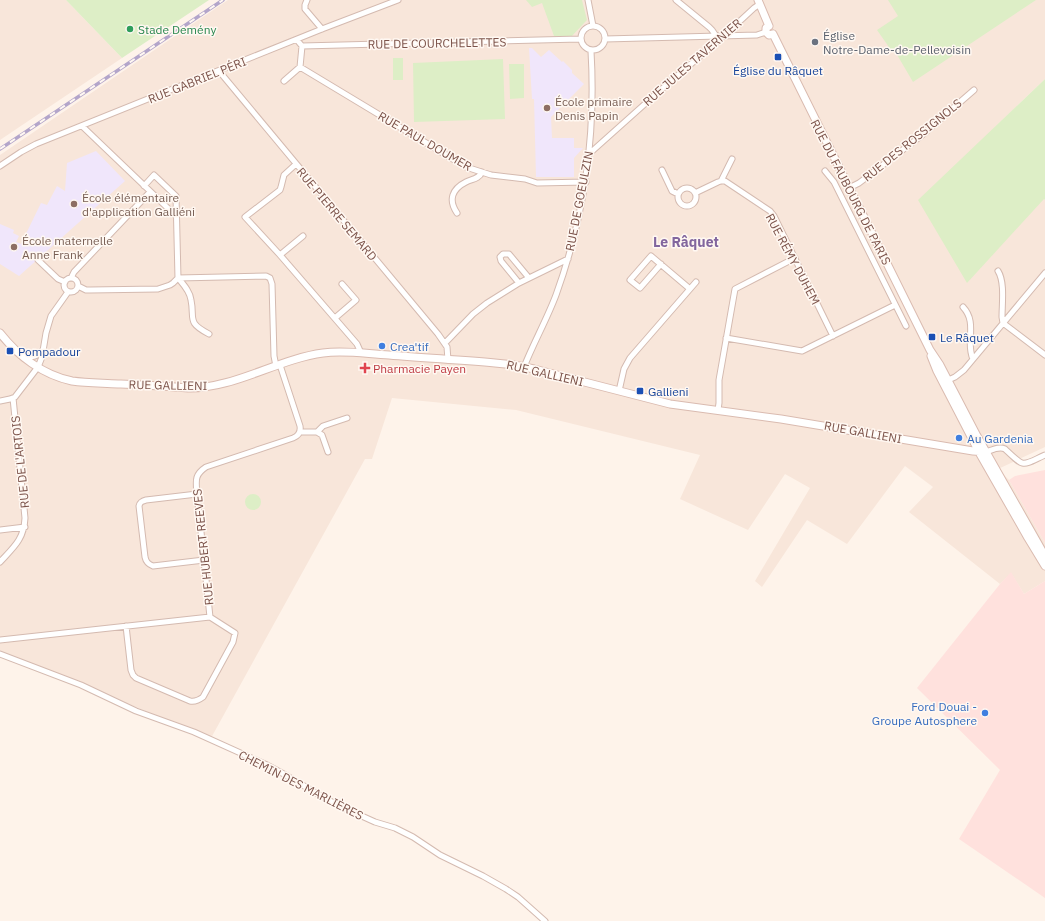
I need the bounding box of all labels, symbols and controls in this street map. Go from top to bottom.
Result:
street label: RUE JULES TAVERNIER [640,15,745,109]
place label: Stade Demény [138,22,216,37]
marker: Stade Demény [125,24,135,34]
place label: Église Notre-Dame-de-Pellevoisin [823,28,971,57]
street label: RUE DE COURCHELETTES [367,34,507,52]
marker: Église Notre-Dame-de-Pellevoisin [810,37,820,47]
marker: Église du Râquet [773,52,783,62]
street label: RUE GABRIEL PÉRI [146,53,248,107]
place label: Église du Râquet [733,63,823,78]
place label: École primaire Denis Papin [555,94,633,123]
street label: RUE DES ROSSIGNOLS [859,95,965,185]
marker: École primaire Denis Papin [542,103,552,113]
street label: RUE PAUL DOUMER [375,108,475,174]
street label: RUE DU FAUBOURG DE PARIS [808,117,894,267]
street label: RUE DE GOEULZIN [562,150,596,252]
street label: RUE PIERRE SEMARD [294,164,380,264]
place label: École élémentaire d'application Galliéni [82,190,195,219]
marker: École élémentaire d'application Galliéni [69,199,79,209]
street label: RUE RÉMY DUHEM [763,211,823,307]
place label: École maternelle Anne Frank [22,233,113,262]
district label: Le Râquet [653,233,719,251]
marker: École maternelle Anne Frank [9,242,19,252]
place label: Le Râquet [940,330,994,345]
marker: Le Râquet [927,332,937,342]
place label: Crea'tif [390,339,429,354]
marker: Crea'tif [377,341,387,351]
place label: Pompadour [18,344,81,359]
marker: Pompadour [5,346,15,356]
street label: RUE GALLIENI [505,357,585,389]
place label: Pharmacie Payen [373,361,466,376]
marker: Pharmacie Payen [360,363,370,373]
street label: RUE GALLIENI [129,377,208,393]
place label: Gallieni [648,384,689,399]
marker: Gallieni [635,386,645,396]
street label: RUE DE L'ARTOIS [8,415,32,509]
street label: RUE GALLIENI [823,418,903,446]
place label: Au Gardenia [967,431,1034,446]
marker: Au Gardenia [954,433,964,443]
street label: RUE HUBERT REEVES [189,488,217,606]
place label: Ford Douai - Groupe Autosphere [872,699,977,728]
marker: Ford Douai - Groupe Autosphere [980,708,990,718]
street label: CHEMIN DES MARLIÈRES [236,747,366,823]

